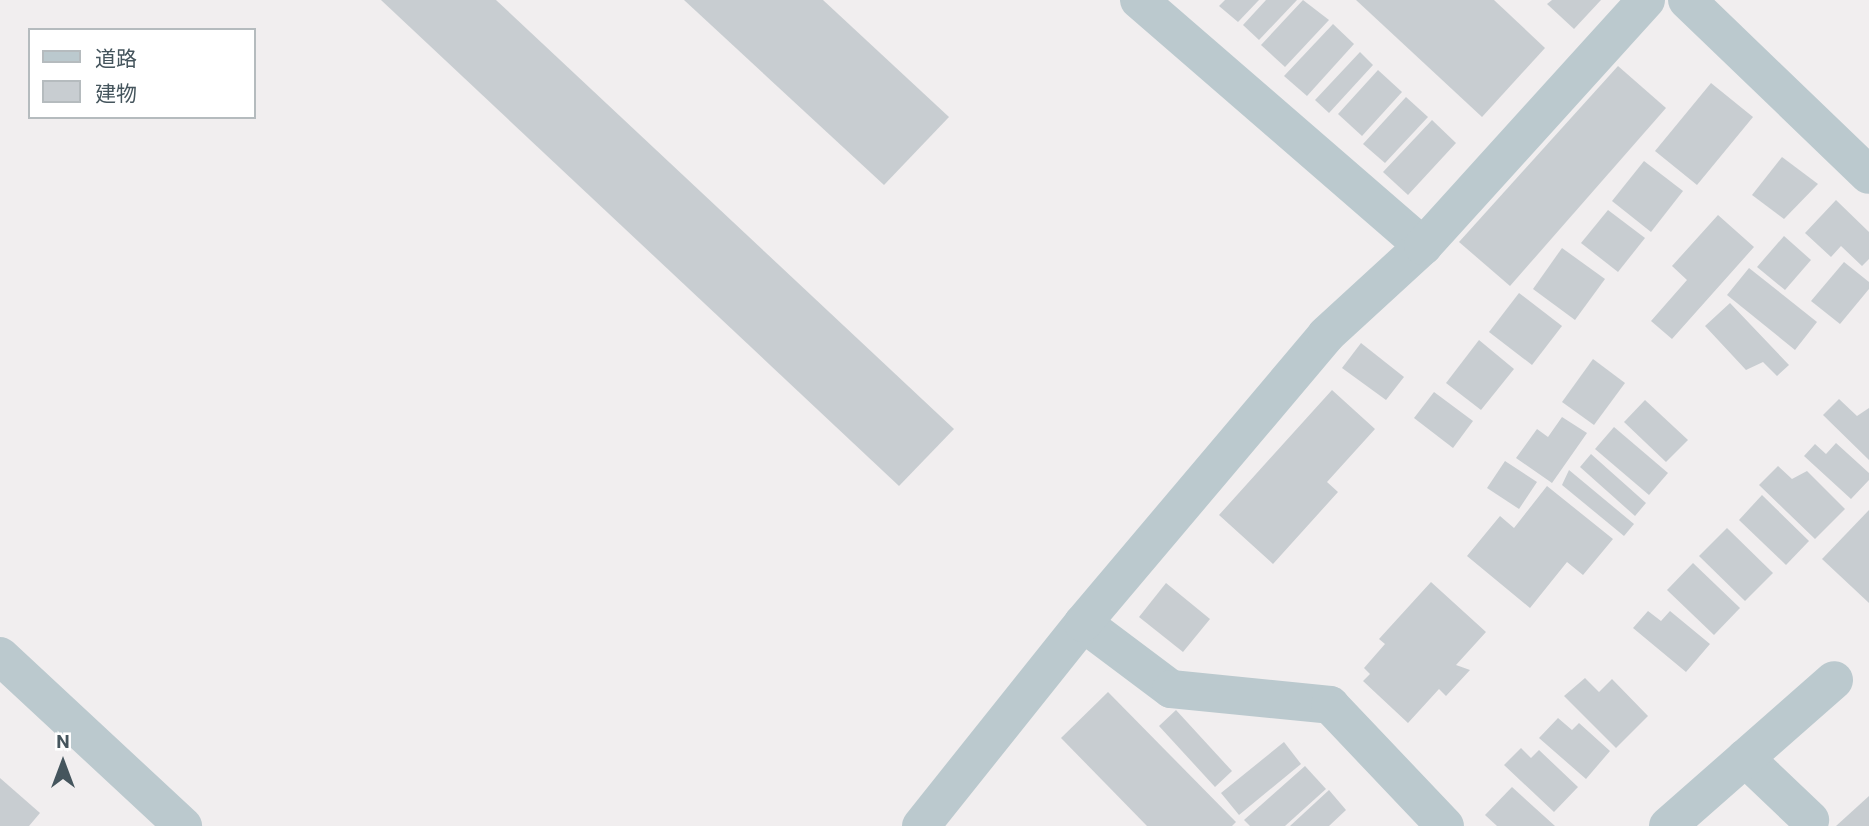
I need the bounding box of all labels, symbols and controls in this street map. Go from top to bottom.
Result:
legend [28,28,256,119]
text: 道路 [95,47,137,71]
text: 建物 [95,82,137,106]
north arrow [28,728,98,798]
text: N [56,730,70,753]

